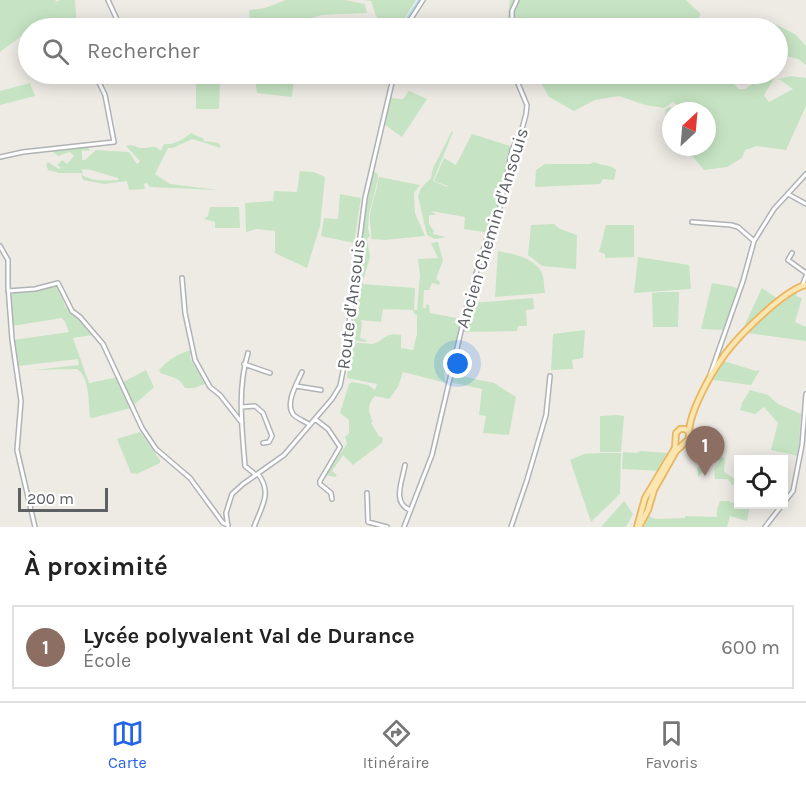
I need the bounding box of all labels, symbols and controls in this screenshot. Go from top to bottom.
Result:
search box [18,18,788,84]
icon: search [39,35,72,68]
text: Rechercher [87,38,200,64]
north arrow [662,102,716,156]
street label: Ancien Chemin d'Ansouis [451,125,533,331]
street label: Route d'Ansouis [332,237,370,371]
your location [443,349,472,378]
pin: 1 [686,426,724,476]
map controls [734,455,788,509]
button: locate [734,455,788,509]
scale bar [18,485,108,513]
text: 200 m [27,489,74,508]
text: À proximité [24,551,168,582]
text: Lycée polyvalent Val de Durance [83,623,415,649]
text: 1 [42,636,49,659]
text: 600 m [721,636,780,659]
text: École [83,649,131,672]
tab: Carte [108,717,147,772]
tab: Itinéraire [363,717,429,772]
tab: Favoris [645,717,698,772]

